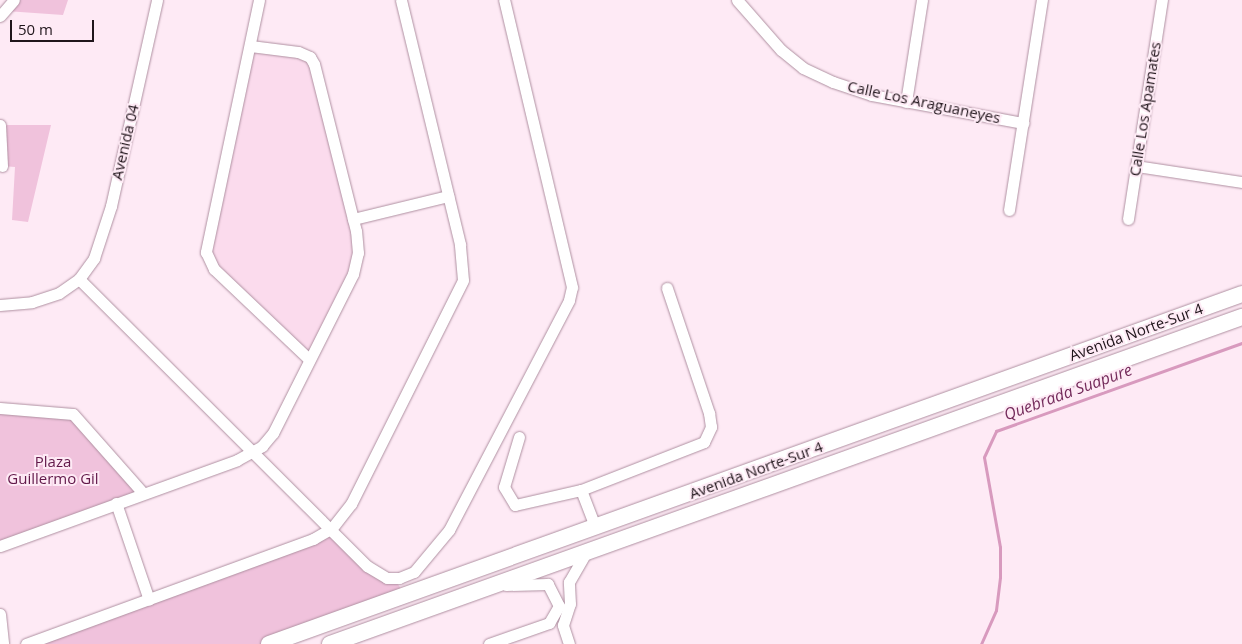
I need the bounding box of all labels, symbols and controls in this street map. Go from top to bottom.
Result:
scale bar [12,10,96,42]
text: 50 m [18,19,53,39]
street label: Calle Los Apamates [1125,41,1165,177]
street label: Calle Los Araguaneyes [846,77,1002,127]
street label: Avenida 04 [108,102,142,182]
street label: Avenida Norte-Sur 4 [1067,299,1205,365]
water label: Quebrada Suapure [1001,360,1135,424]
street label: Avenida Norte-Sur 4 [687,437,825,503]
park label: Plaza Guillermo Gil [7,452,99,487]

